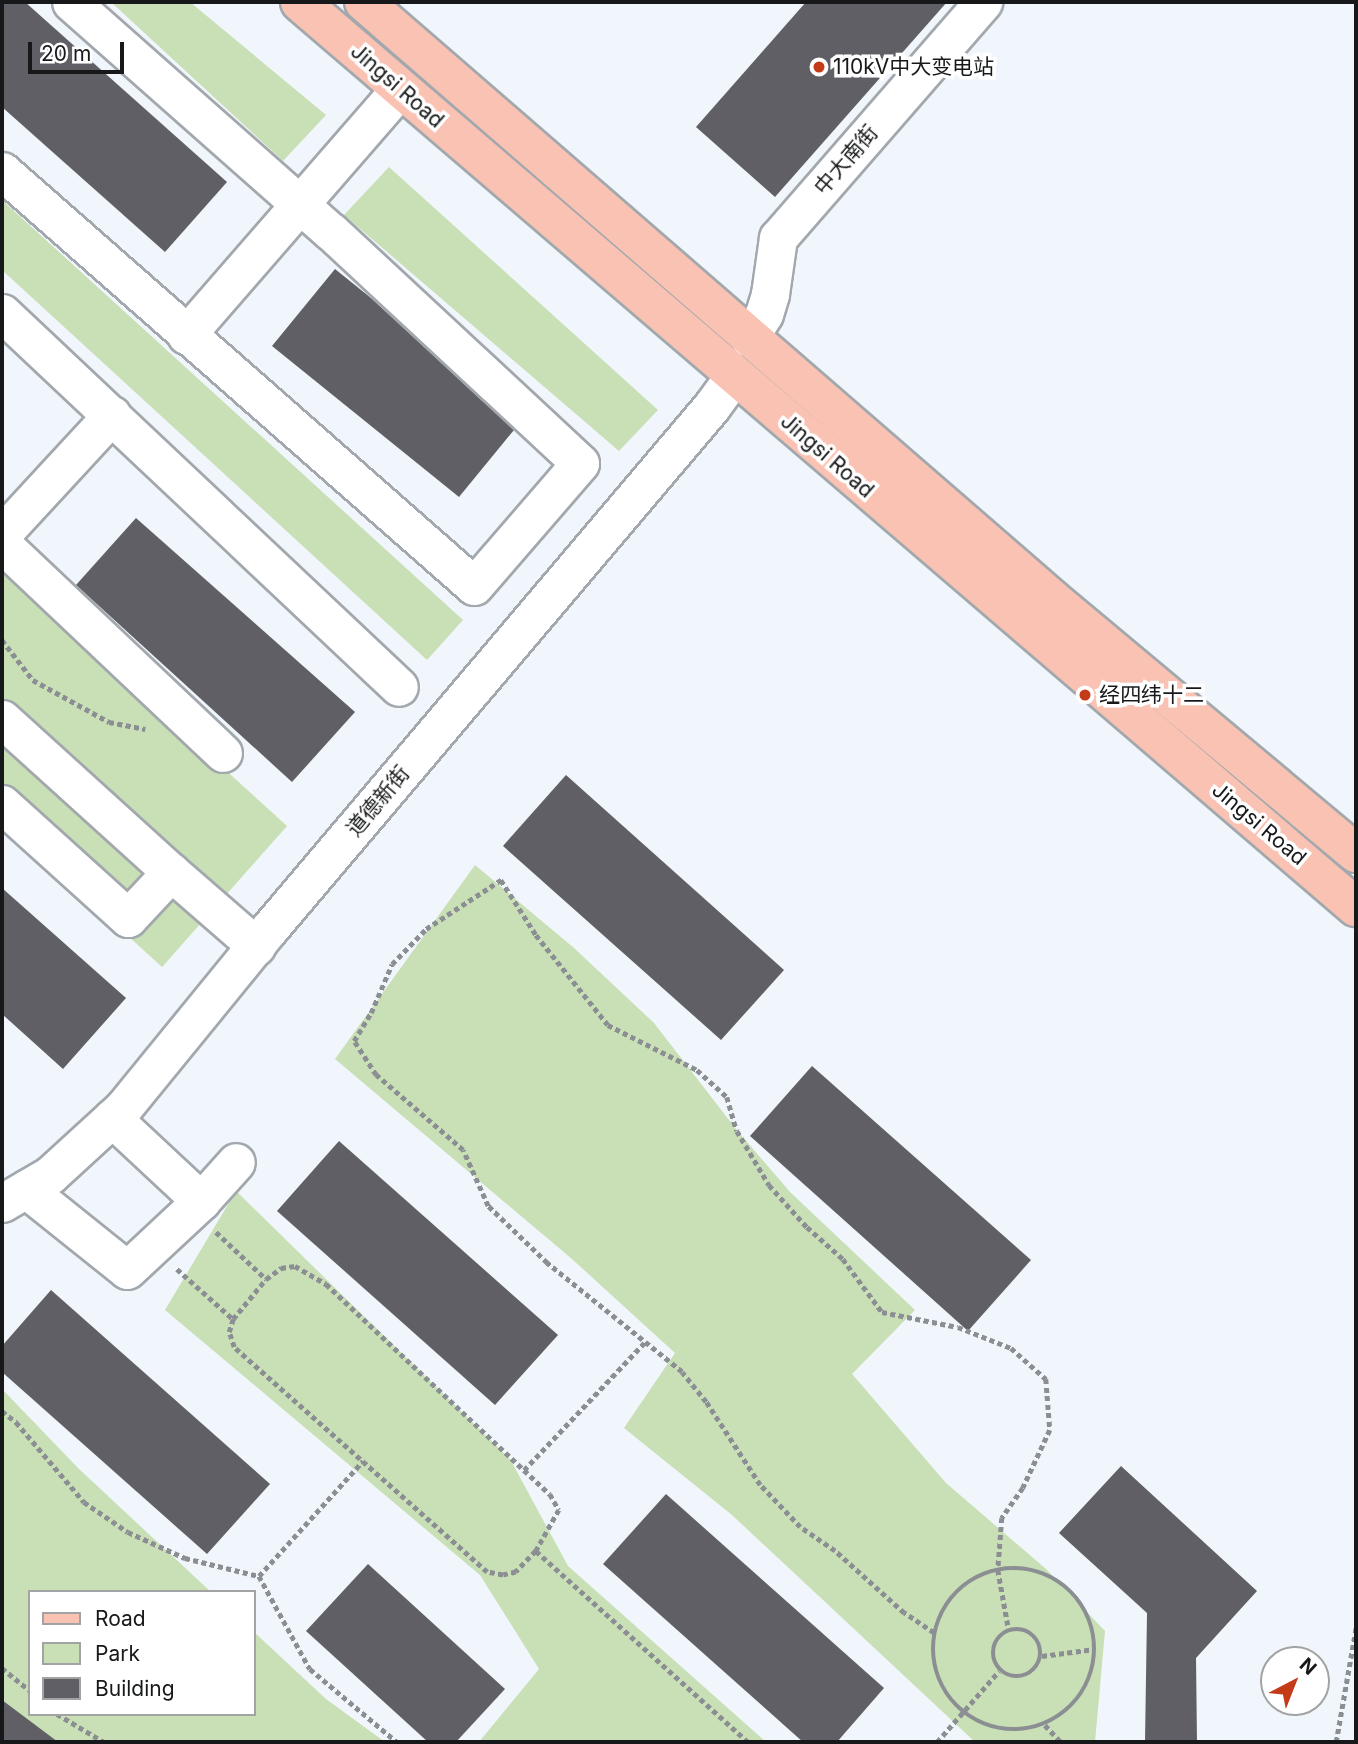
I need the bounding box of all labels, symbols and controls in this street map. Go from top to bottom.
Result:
scale bar [32,28,128,72]
street label: Jingsi Road [345,39,449,133]
text: 20 m [41,41,91,66]
place label: 110kV中大变电站 [833,54,994,80]
marker: 110kV中大变电站 [811,59,827,75]
street label: 中大南街 [809,120,883,200]
street label: Jingsi Road [775,409,879,503]
place label: 经四纬十二 [1099,682,1204,708]
marker: 经四纬十二 [1077,687,1093,703]
street label: 道德新街 [341,761,415,841]
street label: Jingsi Road [1207,777,1311,871]
legend [28,1590,256,1716]
text: Road [95,1606,146,1631]
text: Park [95,1641,140,1666]
north arrow [1260,1646,1330,1716]
text: N [1295,1653,1321,1680]
text: Building [95,1676,175,1701]

